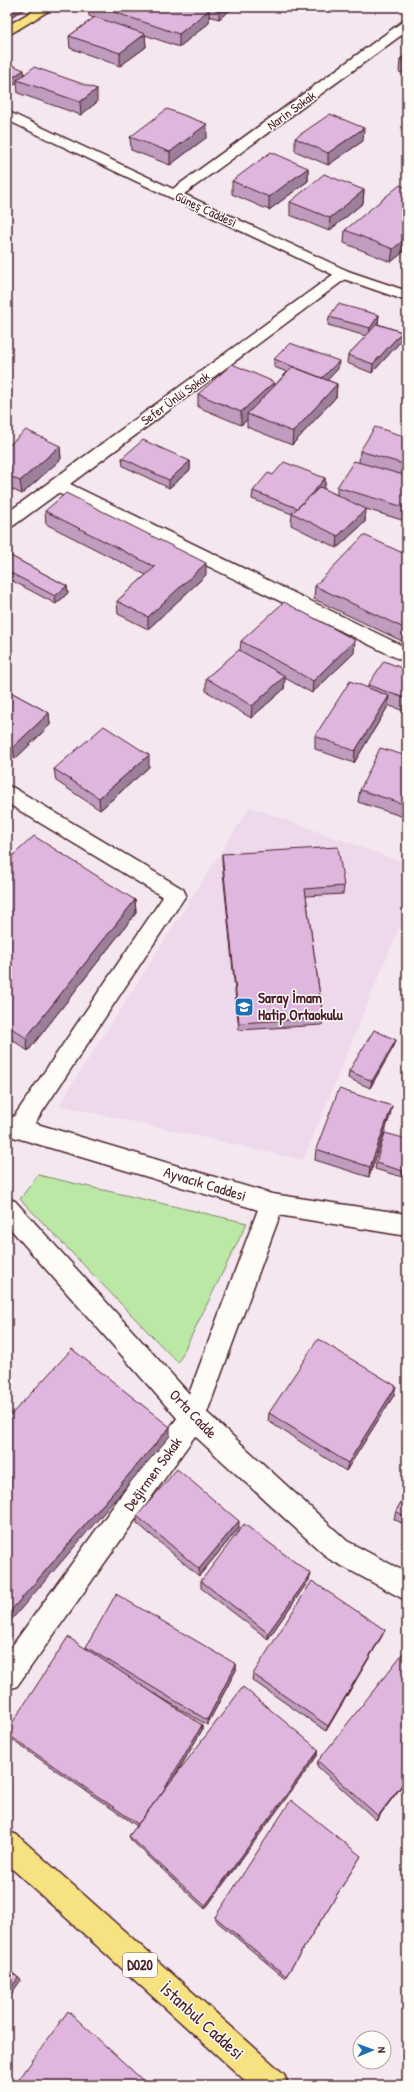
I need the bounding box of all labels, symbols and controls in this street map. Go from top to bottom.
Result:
street label: Narin Sokak [263,86,319,134]
street label: Güneş Caddesi [172,187,240,231]
street label: Sefer Ünlü Sokak [137,367,213,429]
place label: Saray İmam Hatip Ortaokulu [258,987,344,1026]
school or university icon: Saray İmam Hatip Ortaokulu [233,996,255,1018]
street label: Ayvacık Caddesi [161,1161,249,1206]
street label: Orta Cadde [165,1385,222,1443]
street label: Değirmen Sokak [119,1433,187,1515]
road number: D020 [123,1953,157,1977]
street label: İstanbul Caddesi [155,1976,250,2065]
north arrow [352,2030,392,2070]
text: N [375,2047,389,2053]

